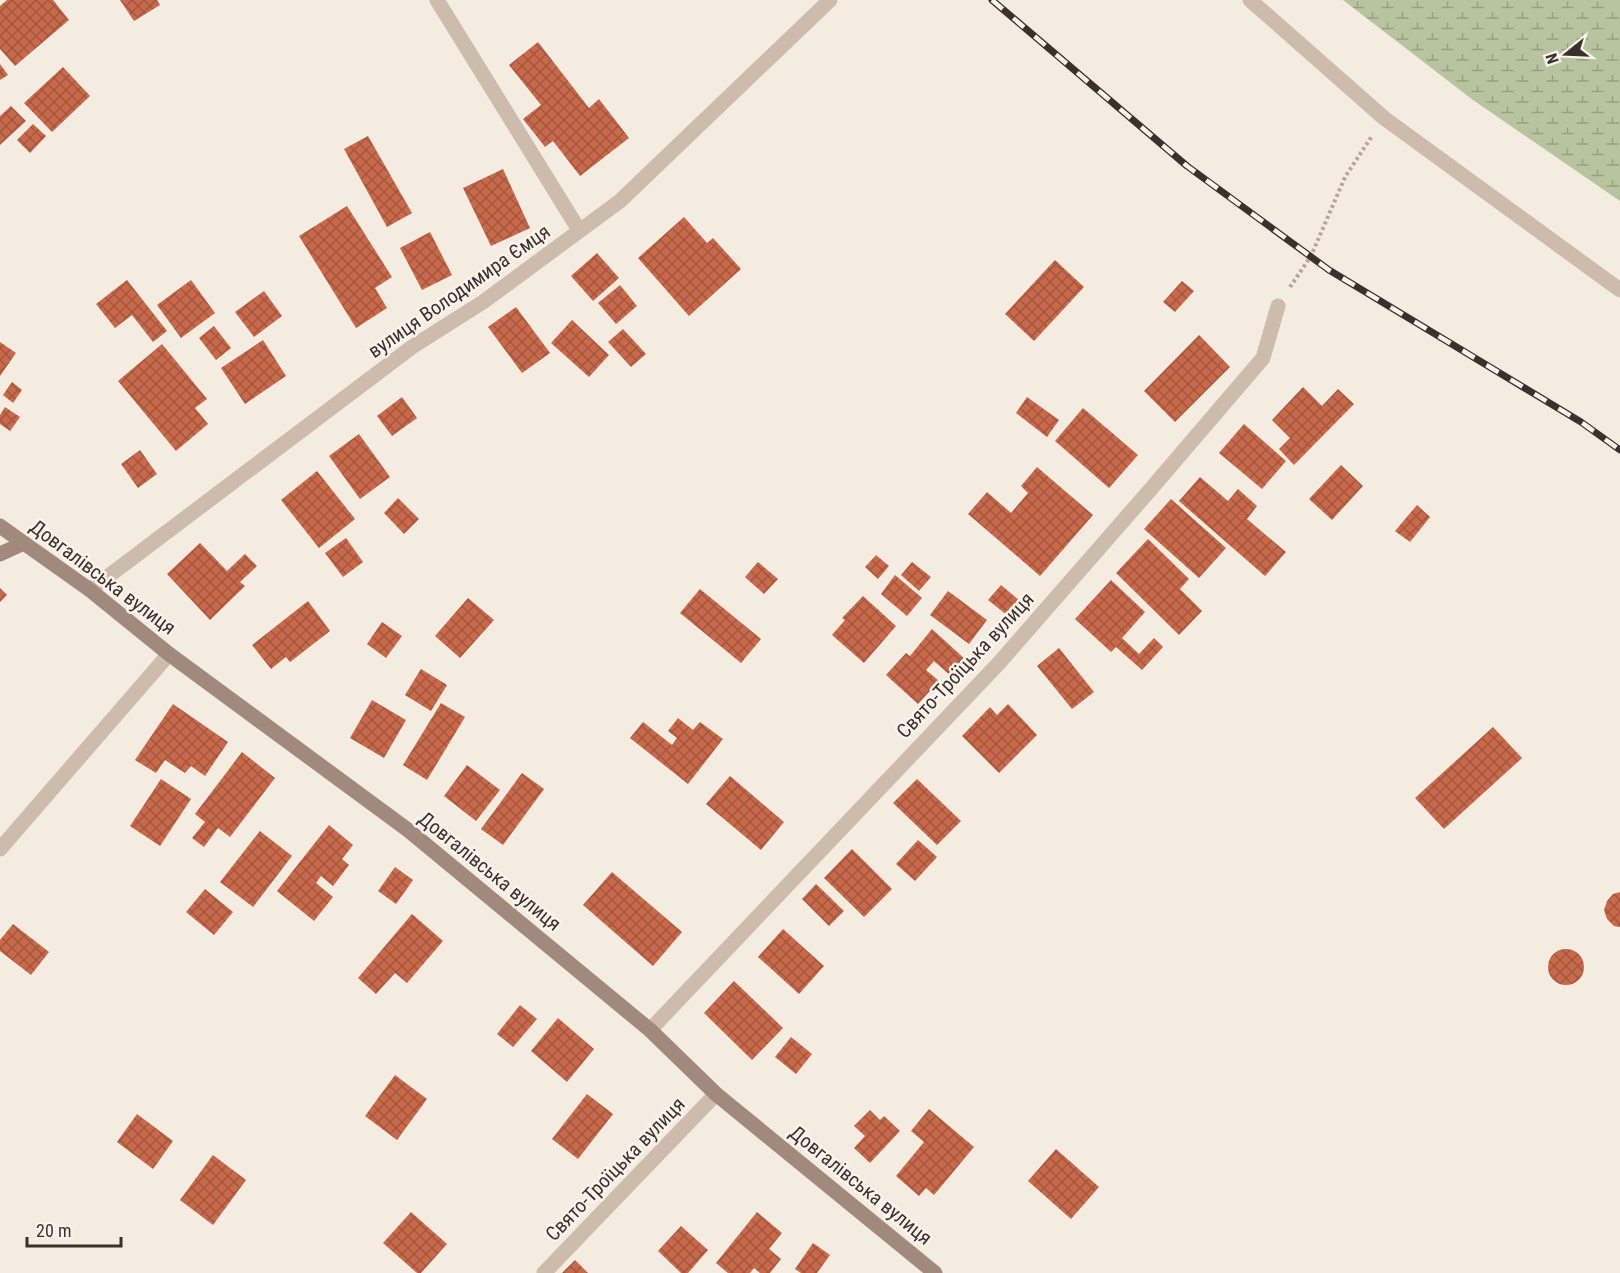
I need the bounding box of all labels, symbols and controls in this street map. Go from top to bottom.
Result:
north arrow [1536,24,1596,84]
text: N [1542,51,1563,66]
street label: вулиця Володимира Ємця [363,219,555,363]
street label: Довгалівська вулиця [25,514,181,640]
street label: Свято-Троїцька вулиця [891,587,1039,743]
street label: Довгалівська вулиця [414,806,566,936]
street label: Свято-Троїцька вулиця [540,1092,690,1246]
street label: Довгалівська вулиця [785,1120,937,1250]
scale bar [27,1210,122,1248]
text: 20 m [36,1220,71,1241]

